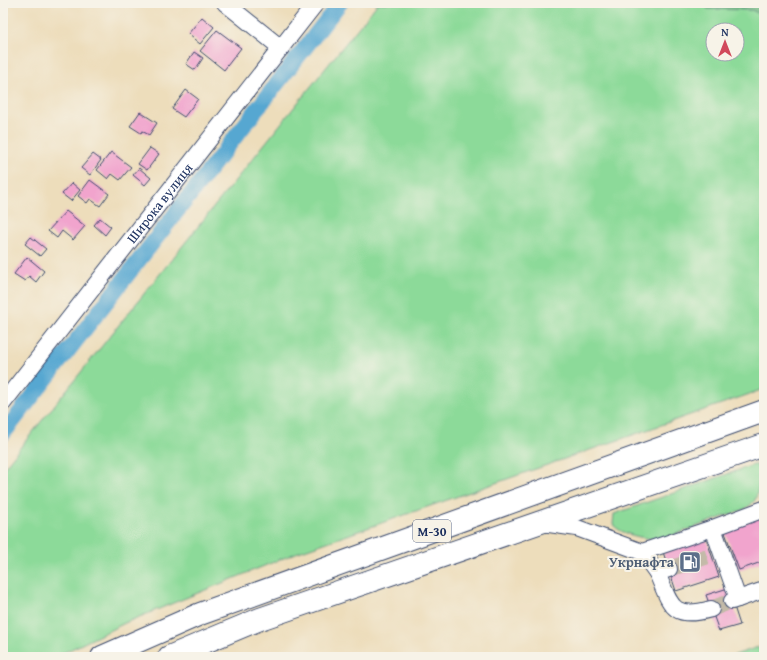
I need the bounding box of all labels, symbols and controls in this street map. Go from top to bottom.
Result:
north arrow [705,22,745,62]
text: N [721,24,729,40]
street label: Широка вулиця [122,159,197,247]
road number: М-30 [413,520,451,542]
fuel station icon: Укрнафта [677,549,703,575]
place label: Укрнафта [609,552,675,572]

